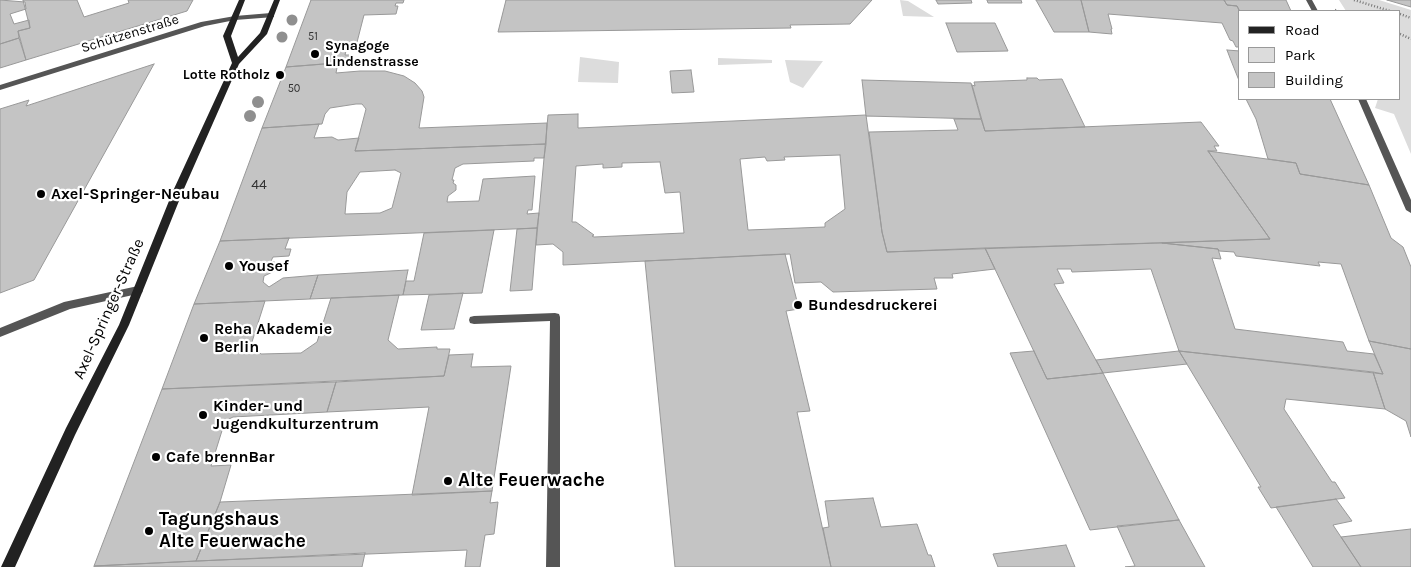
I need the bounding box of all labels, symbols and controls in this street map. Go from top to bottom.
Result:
legend [1238,10,1401,100]
street label: Schützenstraße [79,11,181,57]
text: Road [1285,21,1320,39]
house number: 51 [308,30,318,44]
place label: Synagoge Lindenstrasse [325,38,419,70]
text: Park [1285,46,1315,64]
marker: Synagoge Lindenstrasse [309,48,321,60]
place label: Lotte Rotholz [183,67,270,83]
marker: Lotte Rotholz [274,69,286,81]
text: Building [1285,71,1343,89]
house number: 50 [288,82,300,96]
house number: 44 [251,177,267,193]
place label: Axel-Springer-Neubau [51,184,220,204]
marker: Axel-Springer-Neubau [35,188,47,200]
street label: Axel-Springer-Straße [69,236,149,382]
place label: Yousef [239,256,289,276]
marker: Yousef [223,260,235,272]
place label: Bundesdruckerei [808,295,938,315]
marker: Bundesdruckerei [792,299,804,311]
place label: Reha Akademie Berlin [214,319,332,357]
marker: Reha Akademie Berlin [198,332,210,344]
place label: Kinder- und Jugendkulturzentrum [213,396,379,434]
marker: Kinder- und Jugendkulturzentrum [197,409,209,421]
place label: Cafe brennBar [166,447,274,467]
marker: Cafe brennBar [150,451,162,463]
place label: Alte Feuerwache [458,470,605,492]
marker: Alte Feuerwache [442,475,454,487]
place label: Tagungshaus Alte Feuerwache [159,509,306,553]
marker: Tagungshaus Alte Feuerwache [143,525,155,537]

